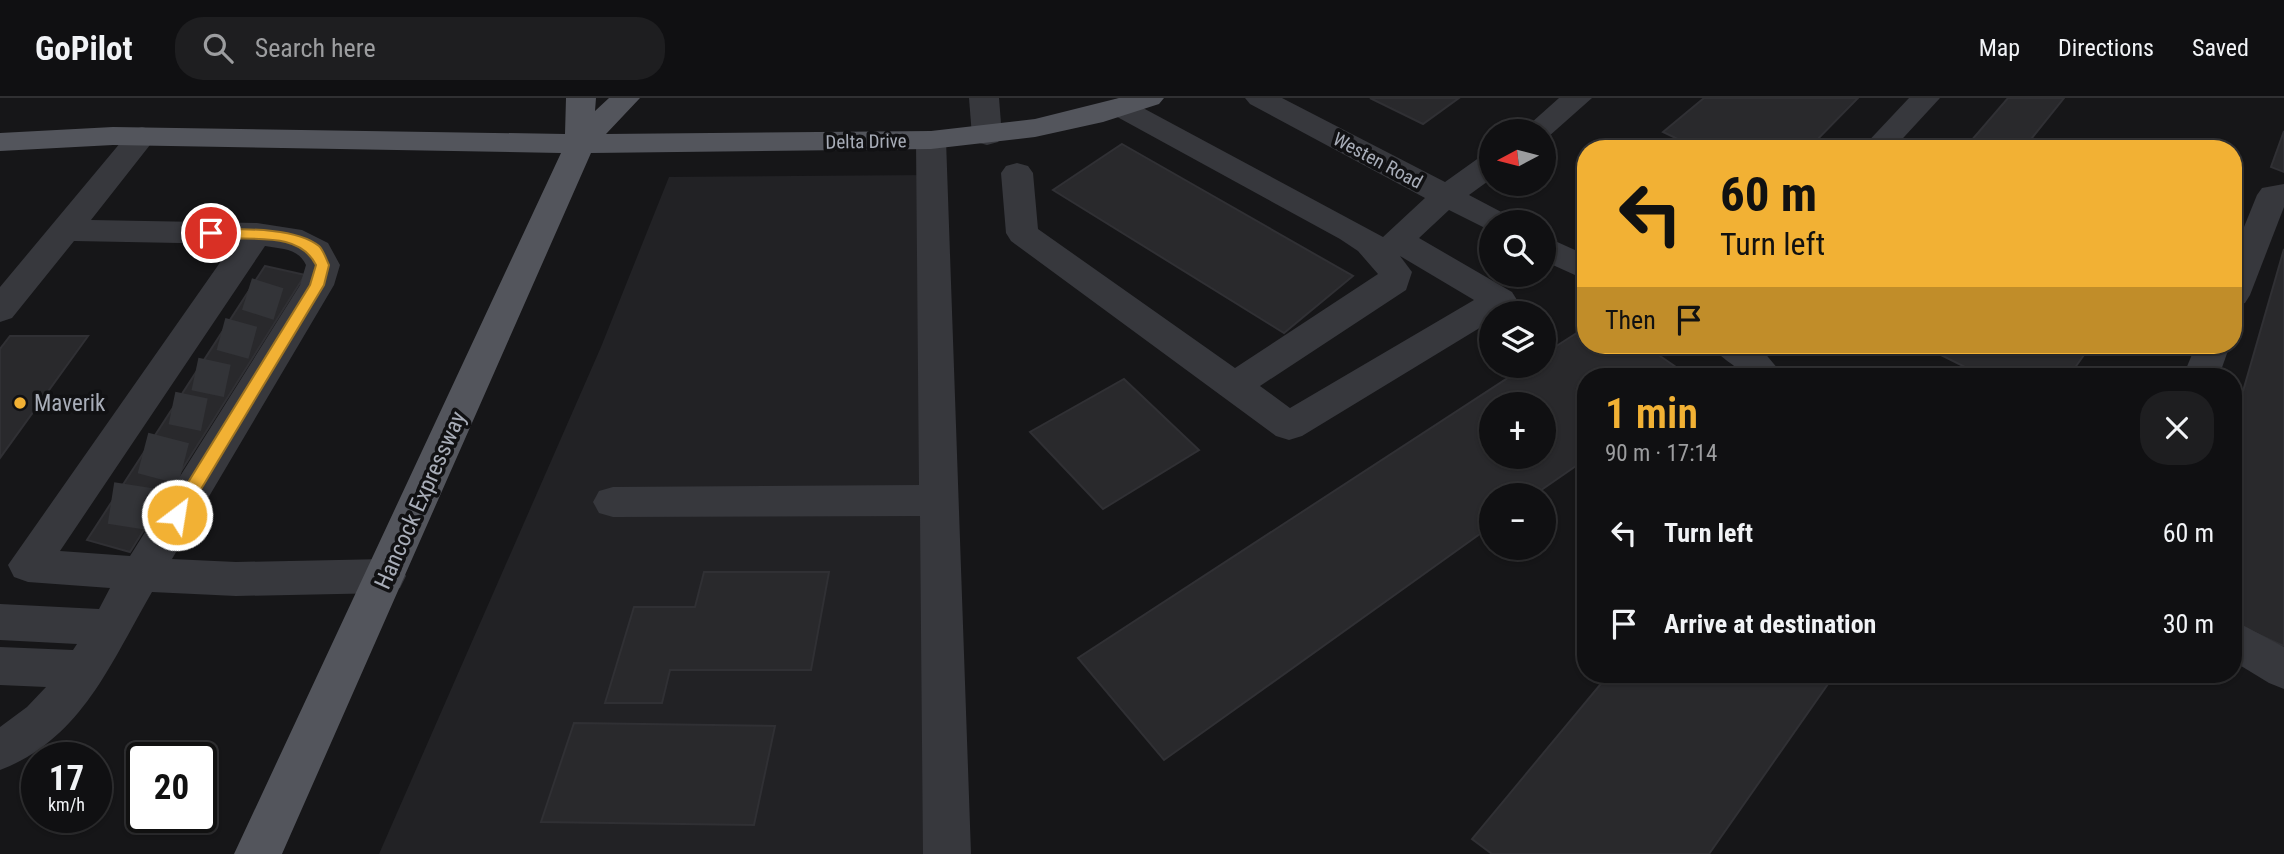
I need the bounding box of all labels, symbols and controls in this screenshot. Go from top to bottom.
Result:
search box [175,17,665,80]
text: GoPilot [35,29,133,68]
icon: search [199,29,237,67]
text: Search here [255,33,376,63]
text: Map [1979,34,2020,62]
text: Directions [2058,34,2154,62]
text: Saved [2192,34,2249,62]
north arrow [1479,119,1556,196]
map controls [1479,119,1556,560]
street label: Westen Road [1329,127,1426,194]
street label: Delta Drive [825,129,907,154]
text: 60 m [1720,166,1817,223]
icon: left [1605,168,1696,259]
pin [181,203,241,263]
button: search [1479,210,1556,287]
icon: arrive [192,214,230,252]
text: Turn left [1720,225,1825,263]
button: layers [1479,301,1556,378]
icon: arrive [1670,301,1708,339]
text: Then [1605,305,1656,335]
text: 1 min [1605,389,1698,438]
place label: Maverik [34,390,106,417]
button: close [2140,391,2214,465]
button: + [1479,392,1556,469]
marker: Maverik [12,395,28,411]
street label: Hancock Expressway [369,407,472,593]
text: 90 m · 17:14 [1605,440,1717,467]
position arrow [140,478,214,552]
button: − [1479,483,1556,560]
icon: left [1605,514,1643,552]
text: Turn left [1664,518,1753,548]
text: 60 m [2163,518,2214,548]
icon: arrive [1605,605,1643,643]
text: Arrive at destination [1664,609,1876,639]
text: 30 m [2163,609,2214,639]
speed limit sign: 20 [126,742,217,833]
text: 17 [49,758,84,799]
text: km/h [48,794,85,815]

